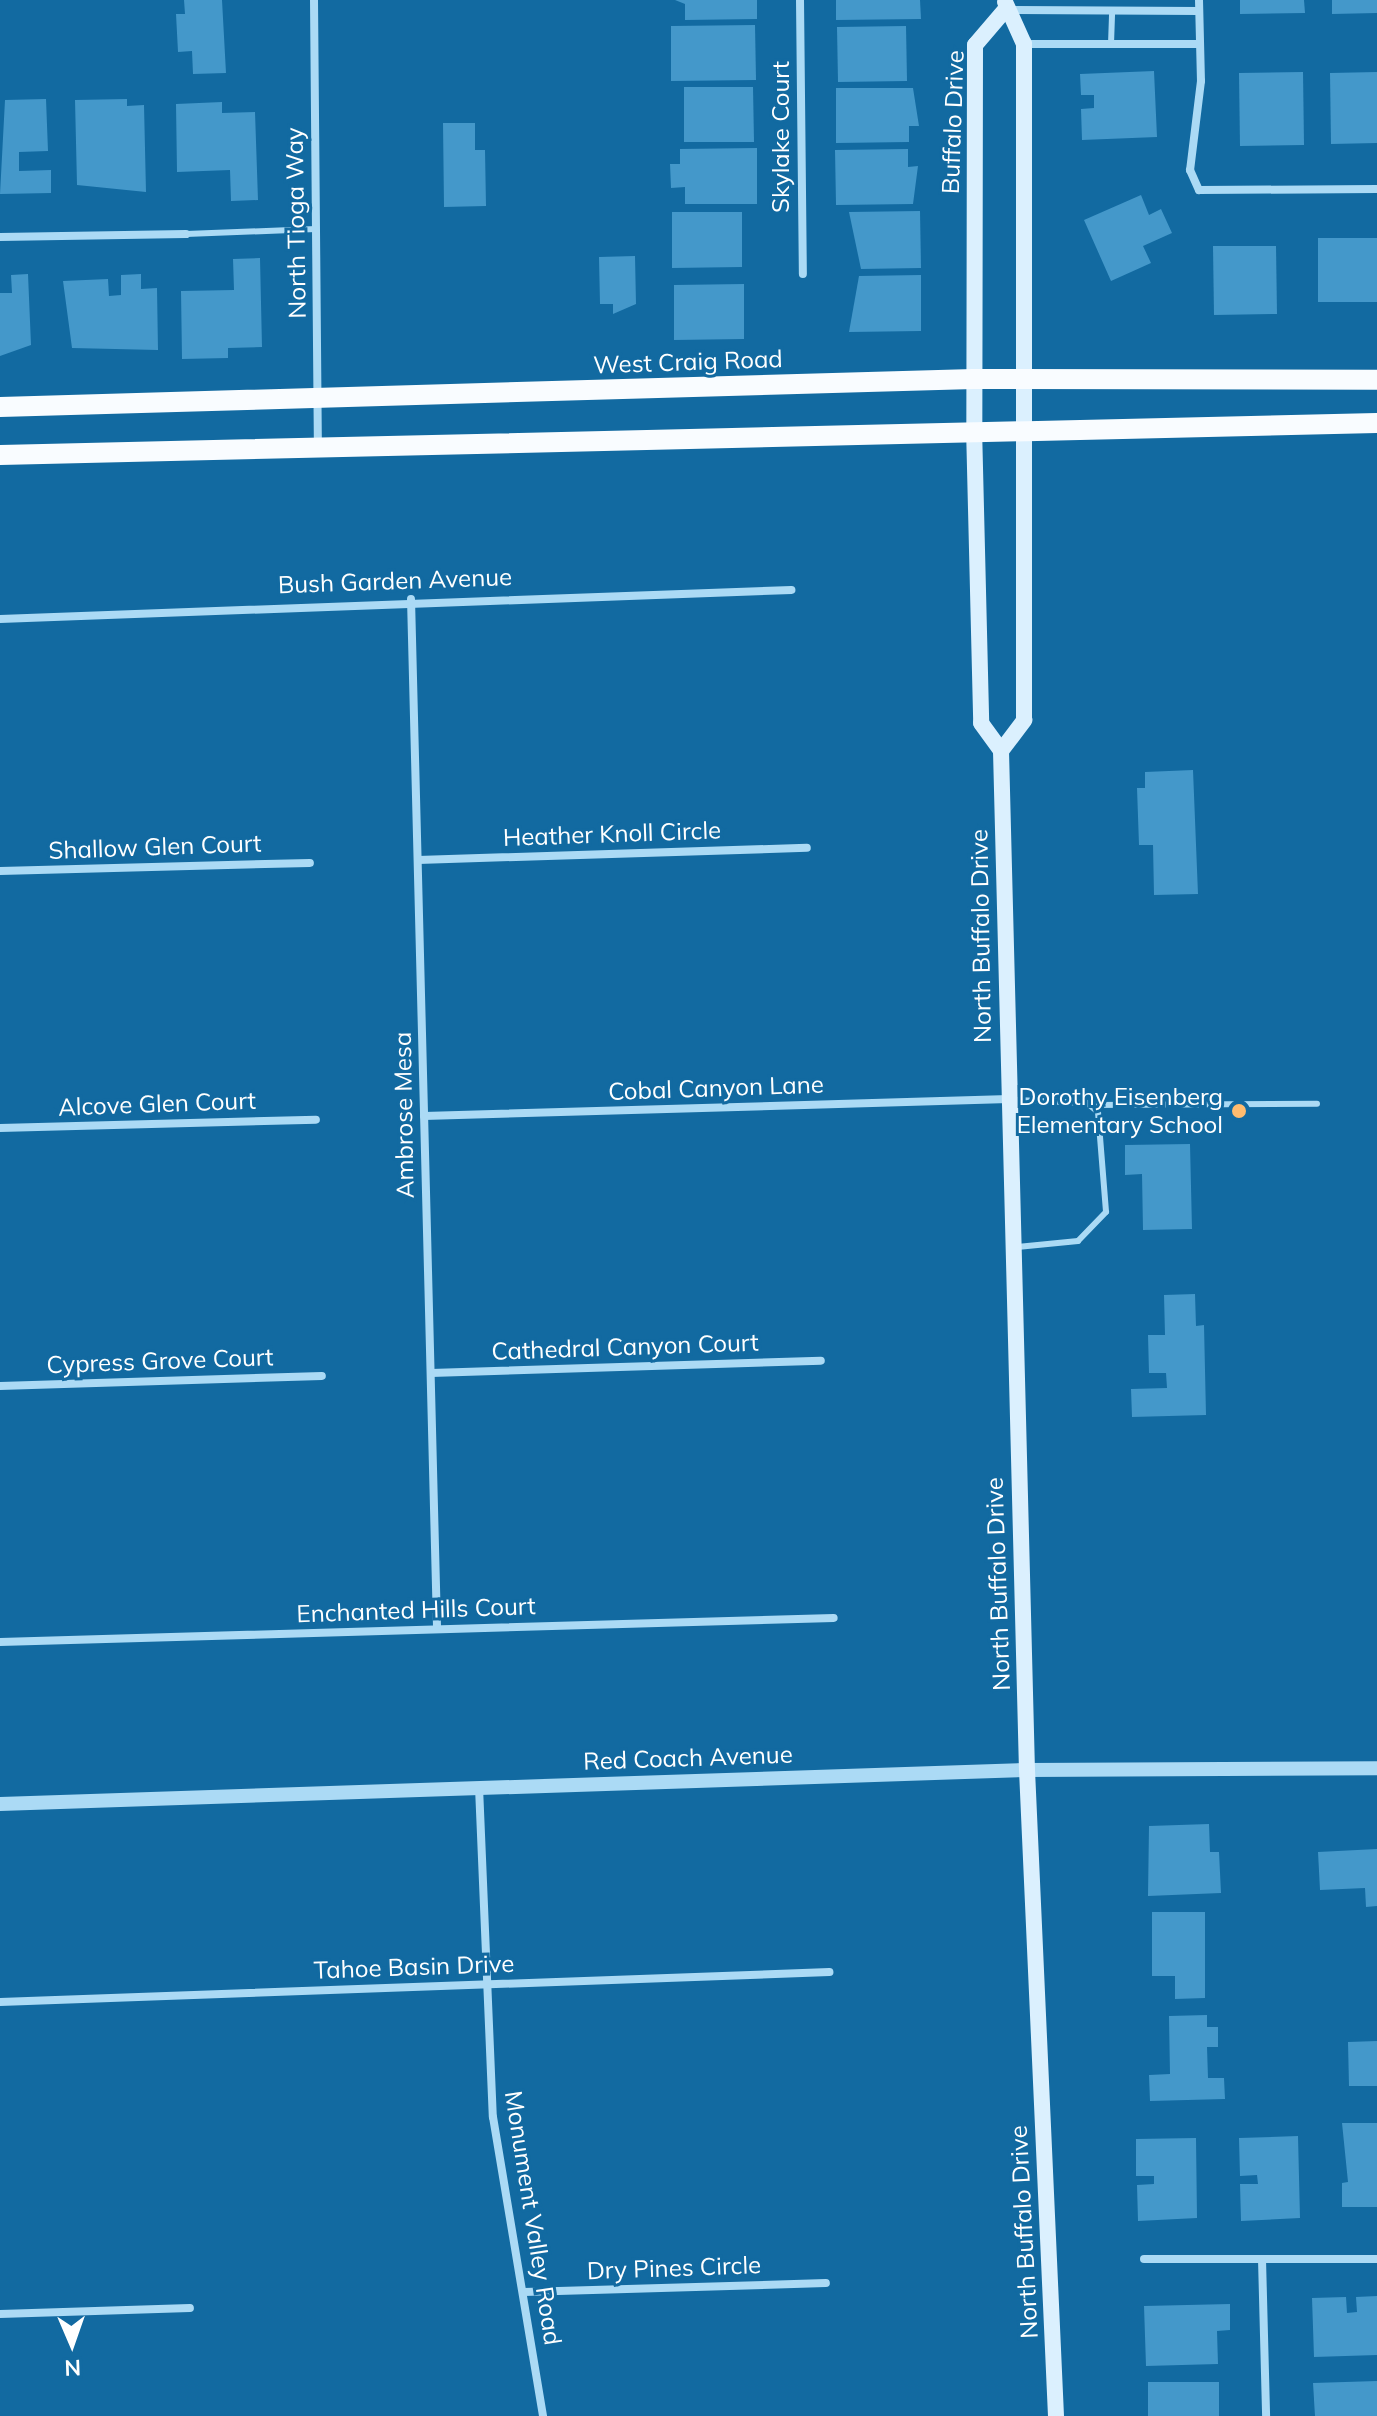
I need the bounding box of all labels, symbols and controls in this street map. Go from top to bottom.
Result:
street label: Buffalo Drive [936,50,970,194]
street label: Skylake Court [767,61,795,213]
street label: North Tioga Way [280,127,312,319]
street label: West Craig Road [593,344,783,380]
street label: Bush Garden Avenue [277,563,513,599]
street label: Heather Knoll Circle [502,816,722,852]
street label: Shallow Glen Court [48,829,262,865]
street label: North Buffalo Drive [965,829,997,1043]
street label: Ambrose Mesa [388,1031,420,1199]
street label: Cobal Canyon Lane [608,1070,824,1106]
place label: Dorothy Eisenberg Elementary School [1017,1083,1223,1139]
street label: Alcove Glen Court [58,1086,256,1122]
marker: Dorothy Eisenberg Elementary School [1230,1102,1248,1120]
street label: Cathedral Canyon Court [491,1328,759,1366]
street label: Cypress Grove Court [46,1343,274,1379]
street label: North Buffalo Drive [980,1477,1016,1691]
street label: Enchanted Hills Court [296,1591,536,1629]
street label: Red Coach Avenue [583,1740,793,1776]
street label: Tahoe Basin Drive [313,1949,515,1985]
street label: Monument Valley Road [499,2089,567,2347]
street label: North Buffalo Drive [1004,2125,1044,2339]
street label: Dry Pines Circle [586,2251,762,2285]
north arrow [32,2304,112,2384]
text: N [64,2354,82,2382]

